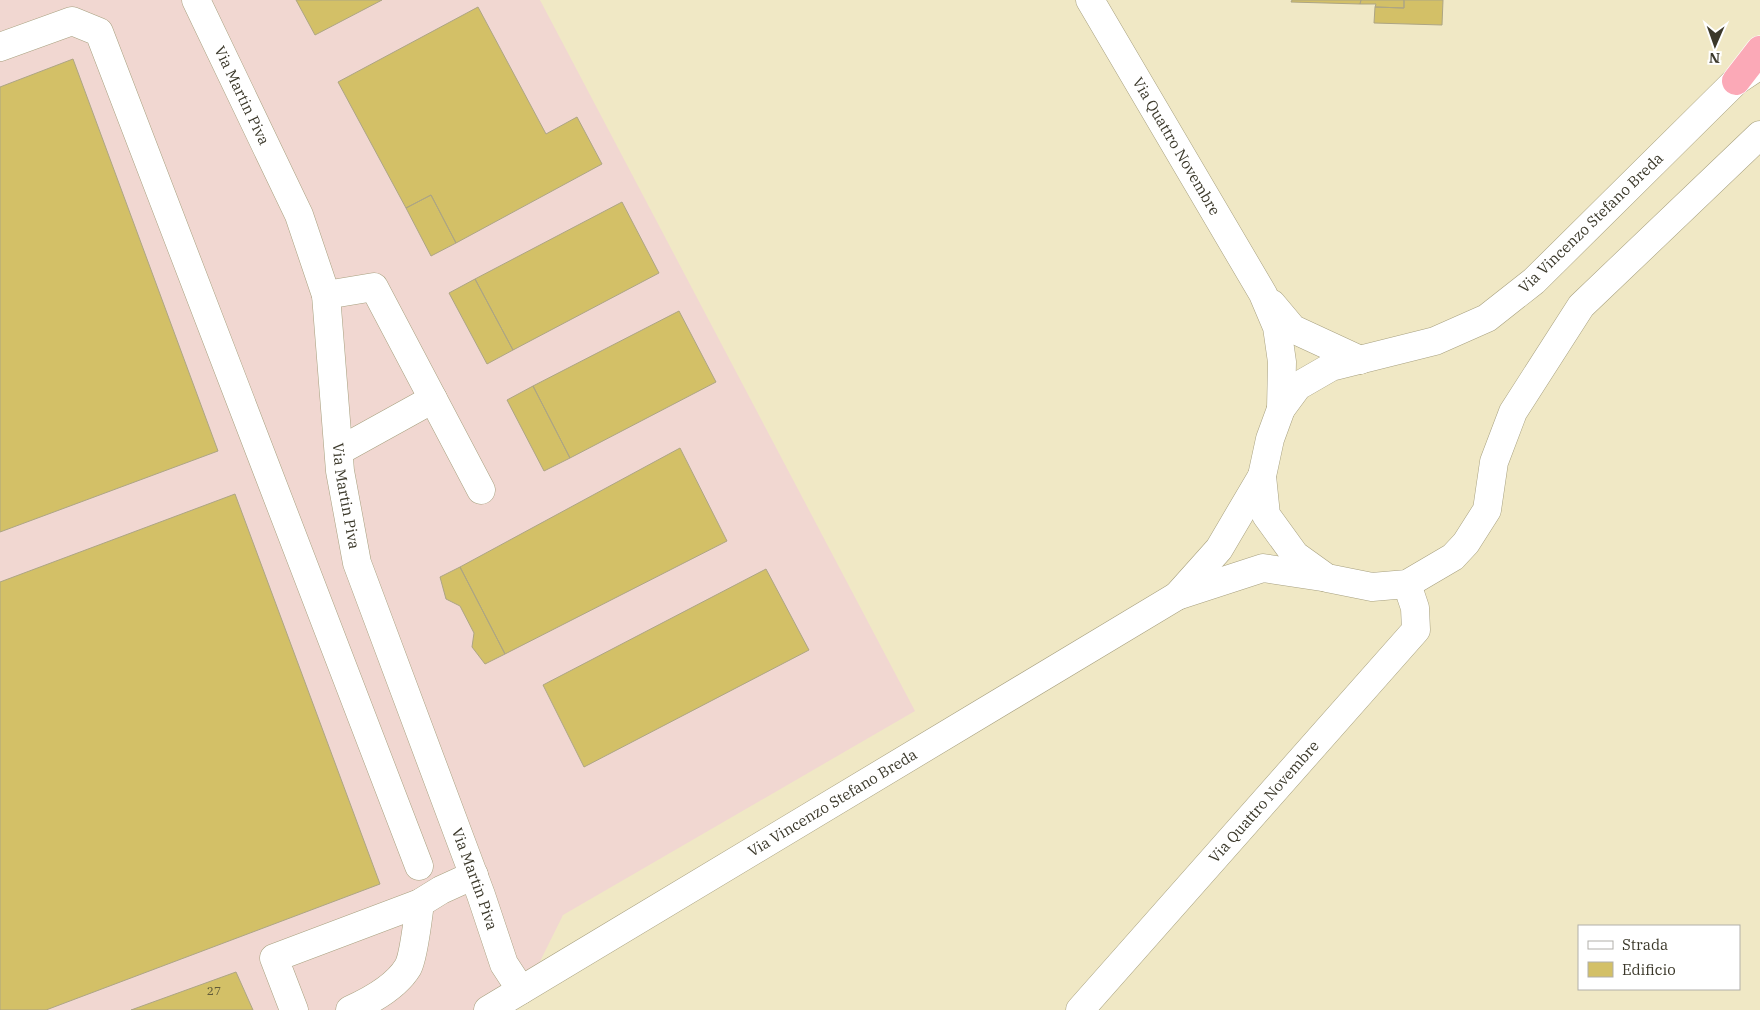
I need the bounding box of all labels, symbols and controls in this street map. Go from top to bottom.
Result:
north arrow [1690,20,1740,70]
street label: Via Martin Piva [210,43,274,148]
text: N [1709,49,1720,67]
street label: Via Quattro Novembre [1129,74,1225,219]
street label: Via Vincenzo Stefano Breda [1514,148,1667,297]
street label: Via Martin Piva [329,442,364,551]
street label: Via Quattro Novembre [1205,736,1323,867]
street label: Via Vincenzo Stefano Breda [744,744,920,861]
street label: Via Martin Piva [448,825,502,932]
legend [1578,925,1740,990]
text: Strada [1622,935,1668,954]
text: Edificio [1622,960,1676,979]
house number: 27 [207,983,221,998]

